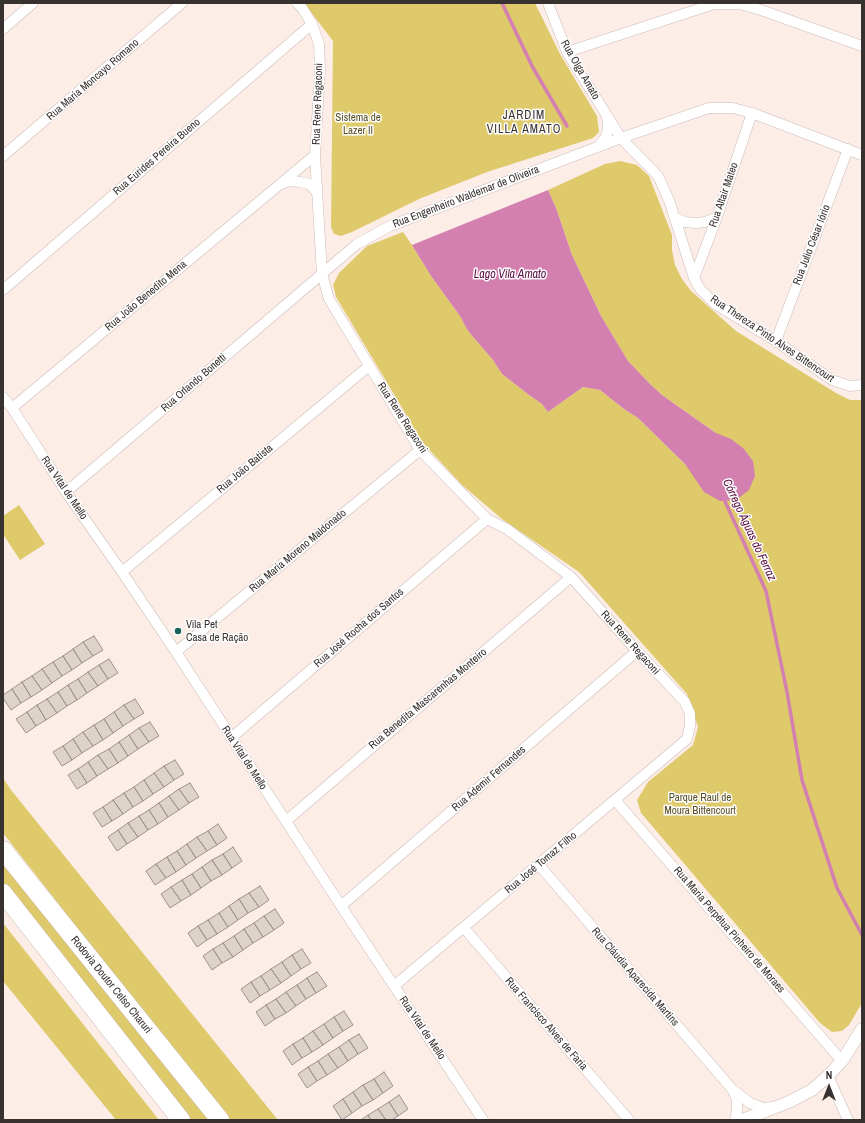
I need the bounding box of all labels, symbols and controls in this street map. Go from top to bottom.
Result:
street label: Rua Maria Moncayo Romano [44,36,142,124]
street label: Rua Olga Amato [558,38,602,102]
street label: Rua Rene Regaconi [310,63,326,145]
district label: JARDIM VILLA AMATO [487,109,561,137]
park label: Sistema de Lazer II [335,111,381,137]
street label: Rua Eurides Pereira Bueno [111,116,203,198]
street label: Rua Altair Mateo [707,161,741,229]
street label: Rua Engenheiro Waldemar de Oliveira [391,163,541,231]
street label: Rua Julio César Iório [791,203,833,287]
street label: Rua João Benedito Mena [103,258,189,334]
water label: Lago Vila Amato [474,268,546,282]
street label: Rua Thereza Pinto Alves Bittencourt [708,293,836,385]
street label: Rua Orlando Bonetti [159,351,229,415]
street label: Rua Rene Regaconi [374,380,430,456]
street label: Rua João Batista [214,442,276,496]
street label: Rua Vital de Mello [38,454,90,522]
water label: Córrego Águas do Ferraz [719,477,779,583]
street label: Rua Maria Moreno Maldonado [247,507,349,595]
street label: Rua José Rocha dos Santos [312,586,406,670]
street label: Rua Rene Regaconi [598,608,662,678]
place label: Vila Pet Casa de Ração [186,618,248,644]
marker: Vila Pet Casa de Ração [173,626,183,636]
street label: Rua Benedita Mascarenhas Monteiro [366,646,490,752]
street label: Rua Vital de Mello [218,724,270,792]
street label: Rua Ademir Fernandes [449,743,529,815]
park label: Parque Raul de Moura Bittencourt [664,791,736,817]
street label: Rua José Tomaz Filho [502,829,580,897]
street label: Rua Maria Perpétua Pinheiro de Moraes [671,864,787,996]
street label: Rua Cláudia Aparecida Martins [589,925,681,1029]
street label: Rodovia Doutor Celso Charuri [68,934,154,1036]
street label: Rua Francisco Alves de Faria [502,975,590,1073]
street label: Rua Vital de Mello [396,994,448,1062]
north arrow [809,1067,849,1107]
text: N [826,1068,832,1082]

